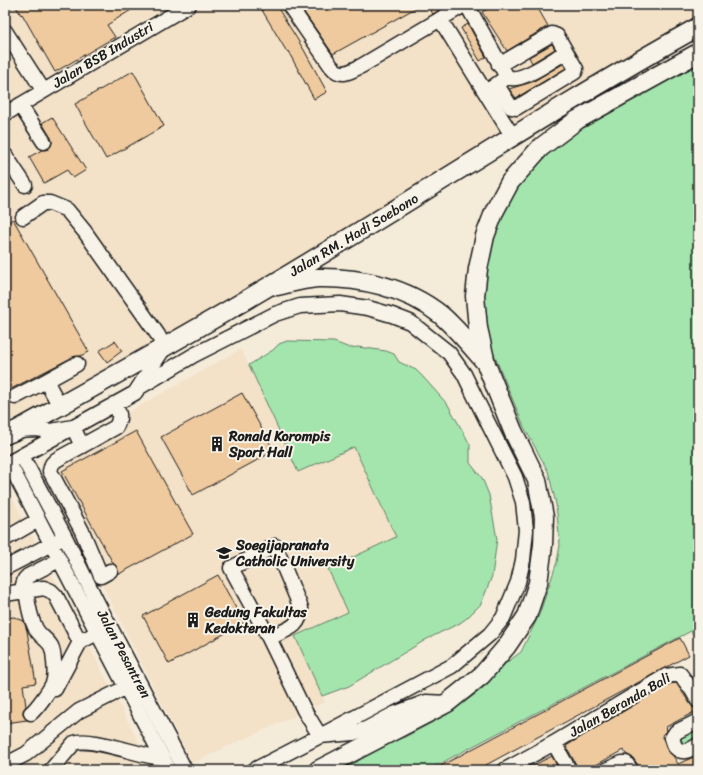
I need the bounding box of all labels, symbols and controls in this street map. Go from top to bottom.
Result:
street label: Jalan BSB Industri [47,14,159,96]
street label: Jalan RM. Hadi Soebono [284,186,424,284]
place label: Ronald Korompis Sport Hall [228,424,331,465]
building icon: Ronald Korompis Sport Hall [208,435,226,453]
place label: Soegijapranata Catholic University [235,533,355,574]
school or university icon: Soegijapranata Catholic University [215,544,233,562]
place label: Gedung Fakultas Kedokteran [204,600,307,641]
street label: Jalan Pesantren [90,604,158,703]
building icon: Gedung Fakultas Kedokteran [184,611,202,629]
street label: Jalan Beranda Bali [564,665,676,745]

